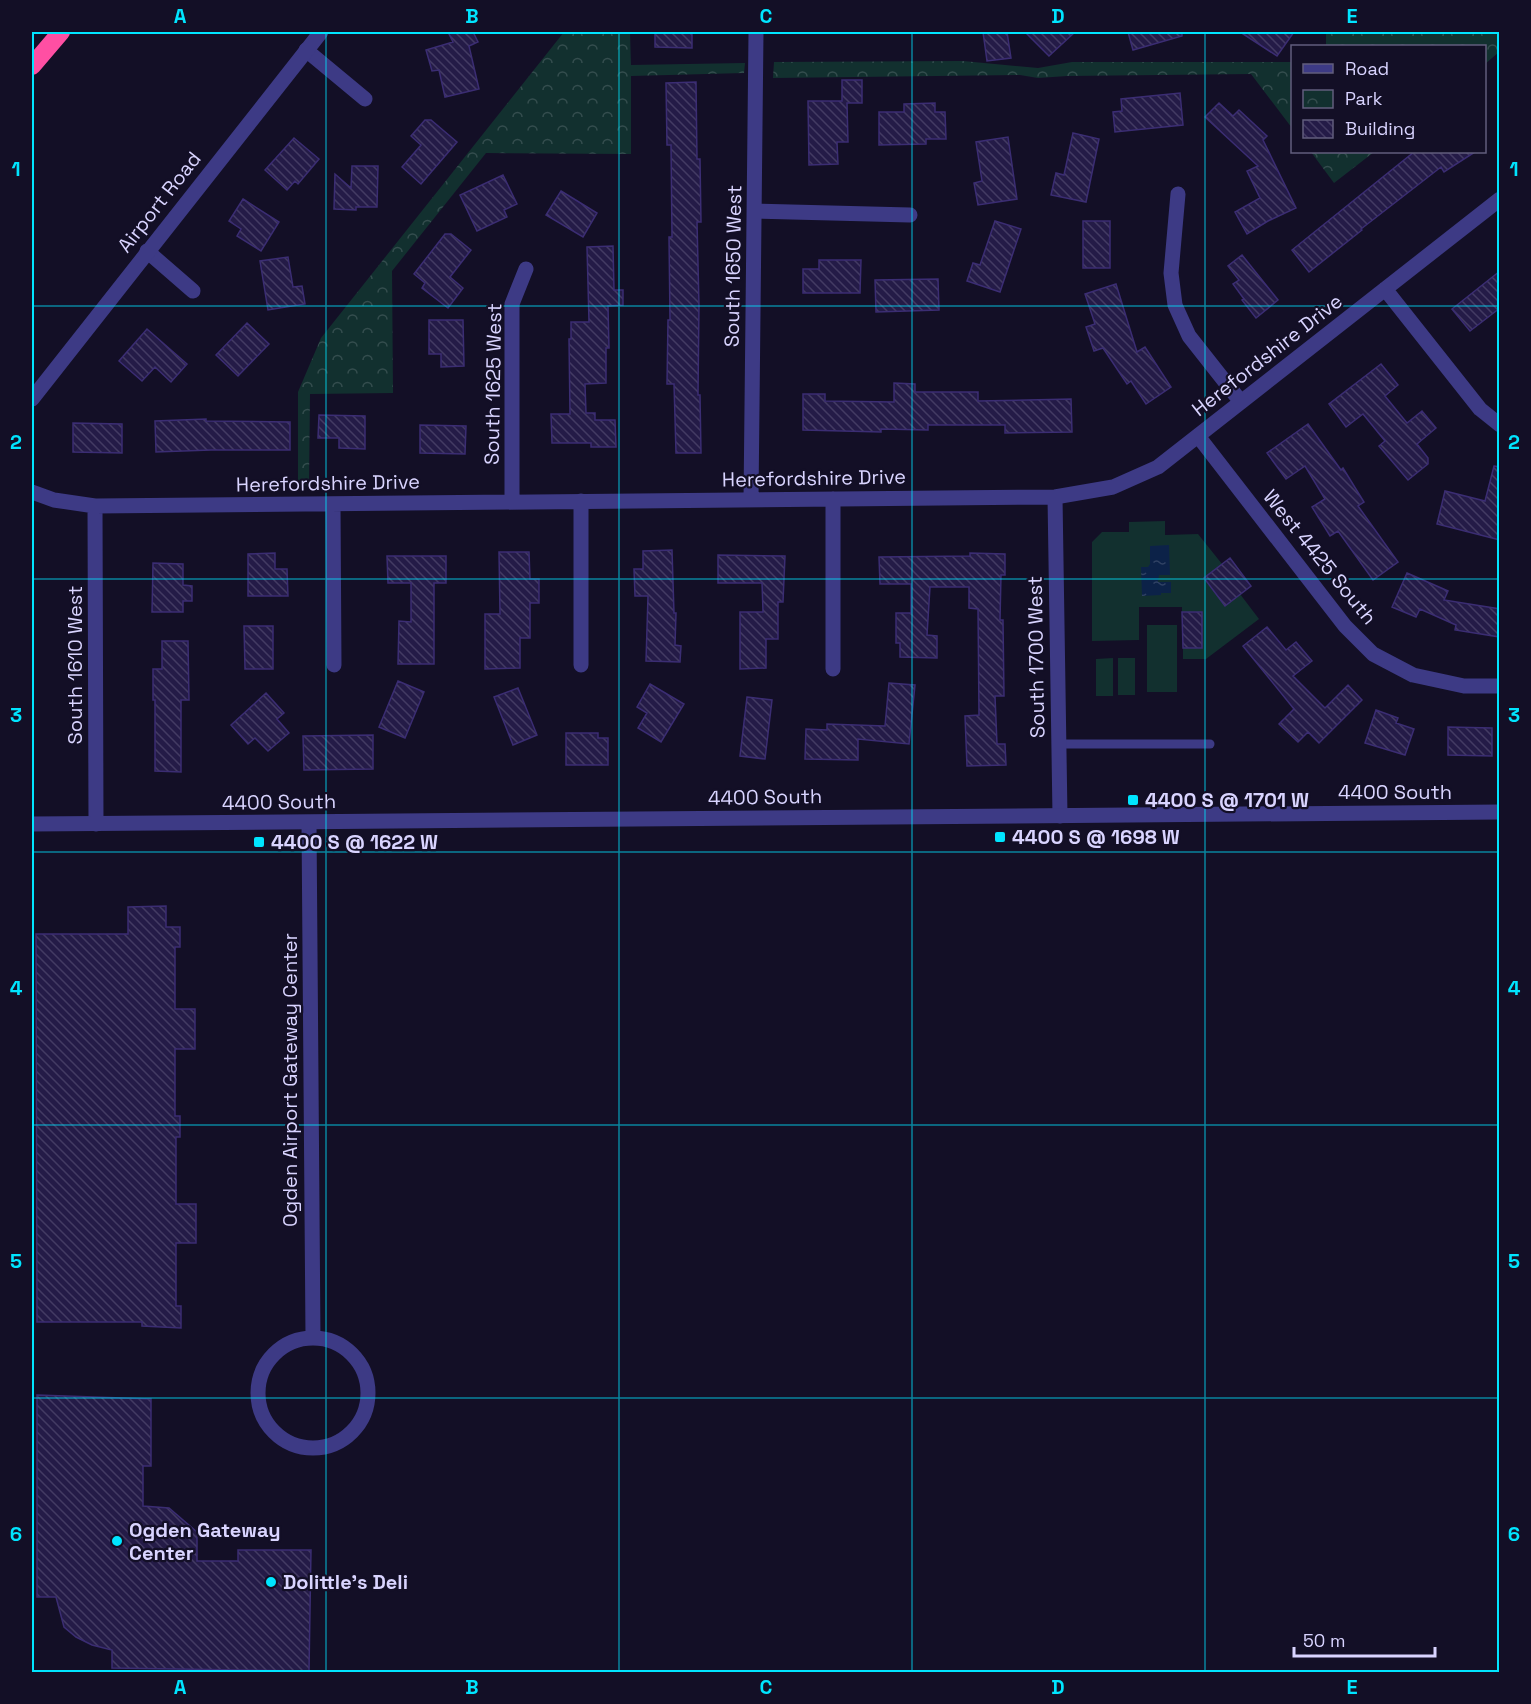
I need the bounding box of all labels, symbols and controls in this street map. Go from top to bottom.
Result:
text: A [174,3,187,29]
text: B [465,3,479,29]
text: C [760,3,773,29]
text: D [1051,3,1065,29]
text: E [1346,3,1358,29]
legend [1291,45,1486,153]
text: Road [1345,57,1389,80]
text: Park [1345,87,1383,110]
text: Building [1345,117,1415,140]
street label: Airport Road [111,146,207,258]
text: 1 [11,156,21,182]
text: 1 [1509,156,1519,182]
street label: South 1650 West [719,185,747,347]
street label: Herefordshire Drive [1186,288,1348,422]
street label: South 1625 West [479,303,507,465]
text: 2 [10,429,22,455]
text: 2 [1508,429,1520,455]
street label: Herefordshire Drive [722,463,906,493]
street label: Herefordshire Drive [236,468,420,498]
street label: West 4425 South [1258,484,1382,630]
street label: South 1700 West [1022,576,1050,738]
street label: South 1610 West [62,586,88,744]
text: 3 [10,702,22,728]
text: 3 [1508,702,1520,728]
street label: 4400 South [1338,779,1452,805]
street label: 4400 South [708,783,822,811]
place label: 4400 S @ 1701 W [1145,787,1309,813]
street label: 4400 South [222,788,336,816]
marker: 4400 S @ 1701 W [1126,793,1140,807]
place label: 4400 S @ 1698 W [1012,824,1180,850]
place label: 4400 S @ 1622 W [271,829,438,855]
marker: 4400 S @ 1698 W [993,830,1007,844]
marker: 4400 S @ 1622 W [252,835,266,849]
street label: Ogden Airport Gateway Center [277,933,303,1227]
text: 4 [10,975,23,1001]
text: 4 [1508,975,1521,1001]
text: 5 [10,1248,22,1274]
text: 5 [1508,1248,1520,1274]
place label: Ogden Gateway Center [129,1517,281,1566]
text: 6 [10,1521,22,1547]
text: 6 [1508,1521,1520,1547]
marker: Ogden Gateway Center [110,1534,124,1548]
place label: Dolittle's Deli [283,1569,408,1595]
marker: Dolittle's Deli [264,1575,278,1589]
scale bar [1294,1620,1435,1658]
text: 50 m [1303,1629,1345,1652]
text: A [174,1674,187,1700]
text: B [465,1674,479,1700]
text: C [760,1674,773,1700]
text: D [1051,1674,1065,1700]
text: E [1346,1674,1358,1700]

